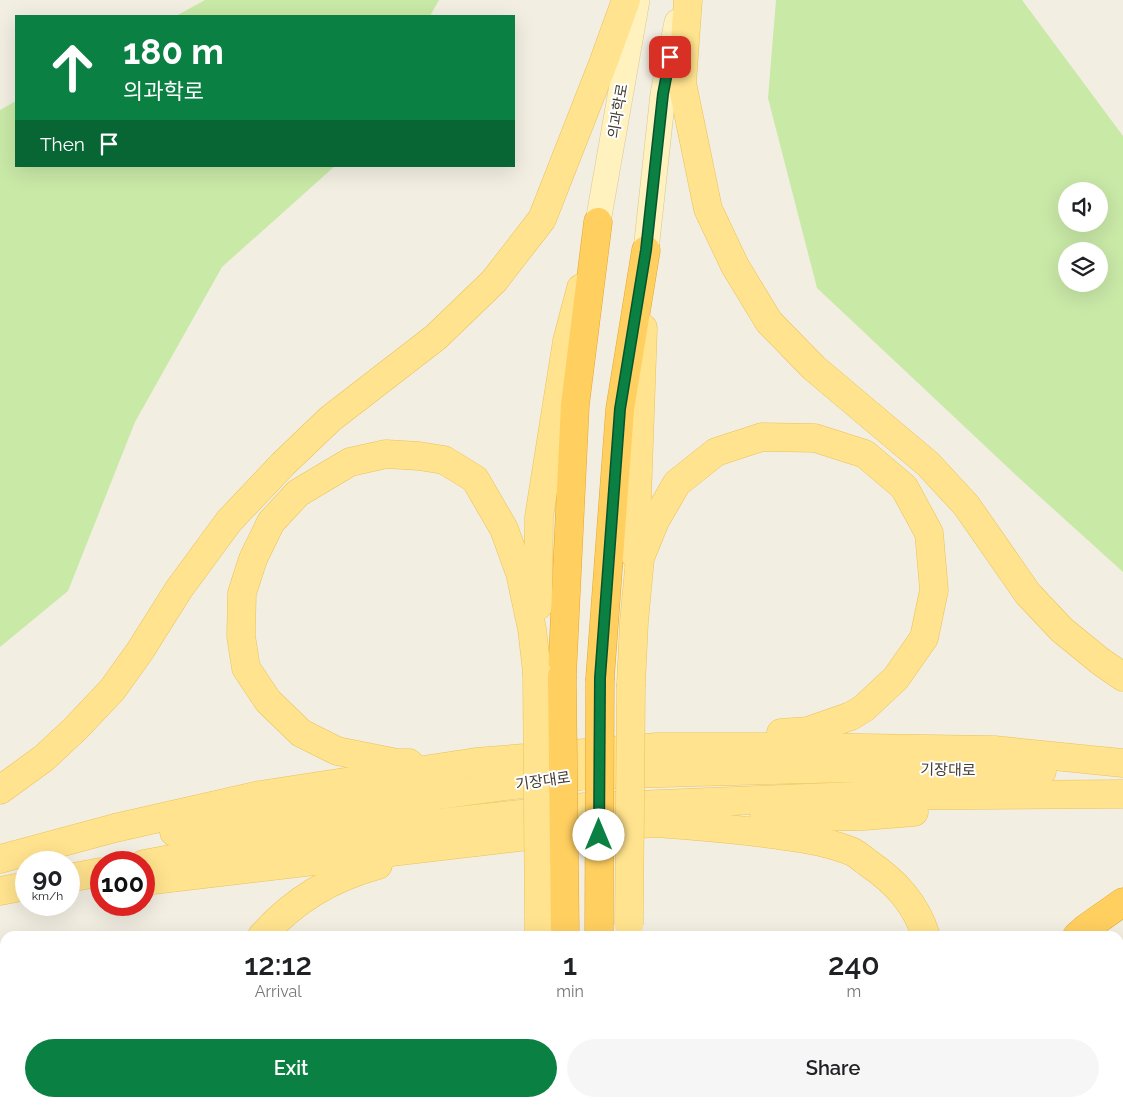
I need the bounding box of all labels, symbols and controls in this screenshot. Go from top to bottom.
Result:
text: 180 m [123,31,224,72]
icon: ahead [40,35,105,100]
pin [649,36,691,78]
icon: arrive [656,43,684,71]
text: 의과학로 [123,78,204,104]
street label: 의과학로 [604,82,632,140]
icon: arrive [95,130,123,158]
text: Then [40,133,85,155]
map controls [1058,182,1108,292]
button: sound [1058,182,1108,232]
button: layers [1058,242,1108,292]
street label: 기장대로 [920,761,976,779]
street label: 기장대로 [514,768,572,794]
position arrow [572,808,624,860]
speed limit sign: 100 [90,851,155,916]
text: 90 [32,862,63,892]
text: km/h [32,889,63,903]
text: 12:12 [244,947,312,982]
text: 1 [563,947,577,982]
text: 240 [828,947,880,982]
text: Arrival [255,982,302,1001]
text: min [556,982,584,1001]
text: m [847,982,861,1001]
button: Exit [25,1039,557,1097]
button: Share [567,1039,1099,1097]

